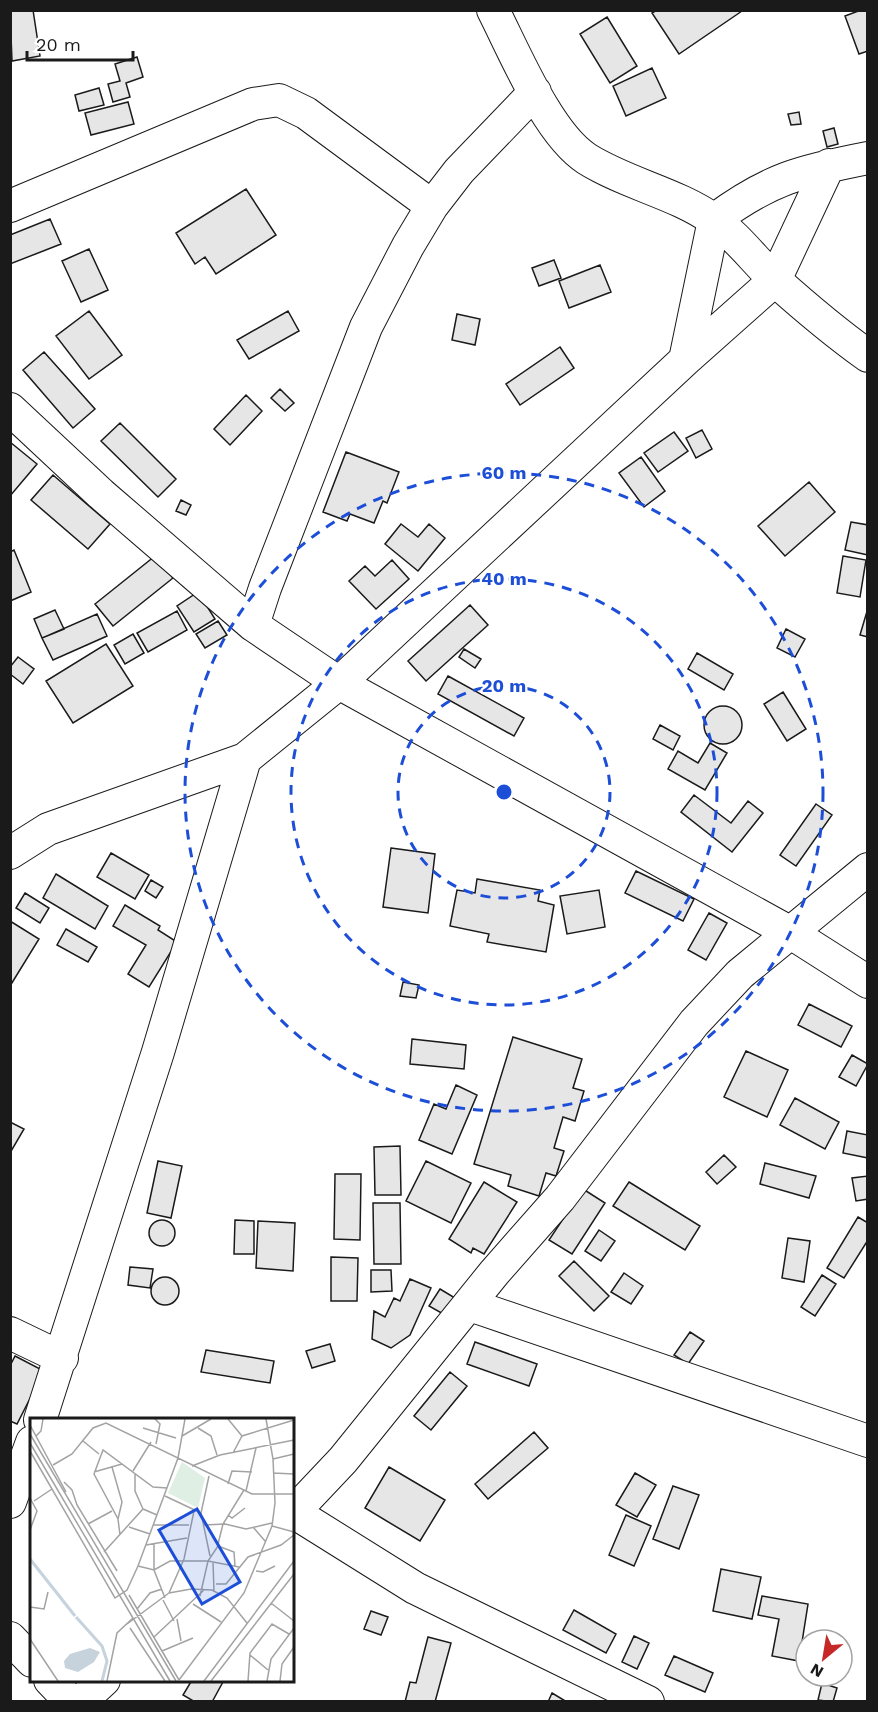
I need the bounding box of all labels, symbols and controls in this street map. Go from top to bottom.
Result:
scale bar [27,24,134,62]
text: 20 m [36,34,81,55]
text: 60 m [482,462,526,483]
text: 40 m [481,568,527,589]
text: 20 m [482,675,526,696]
centre of rings [494,782,514,802]
inset map [30,1418,294,1682]
north arrow [794,1628,854,1688]
text: N [807,1659,827,1682]

